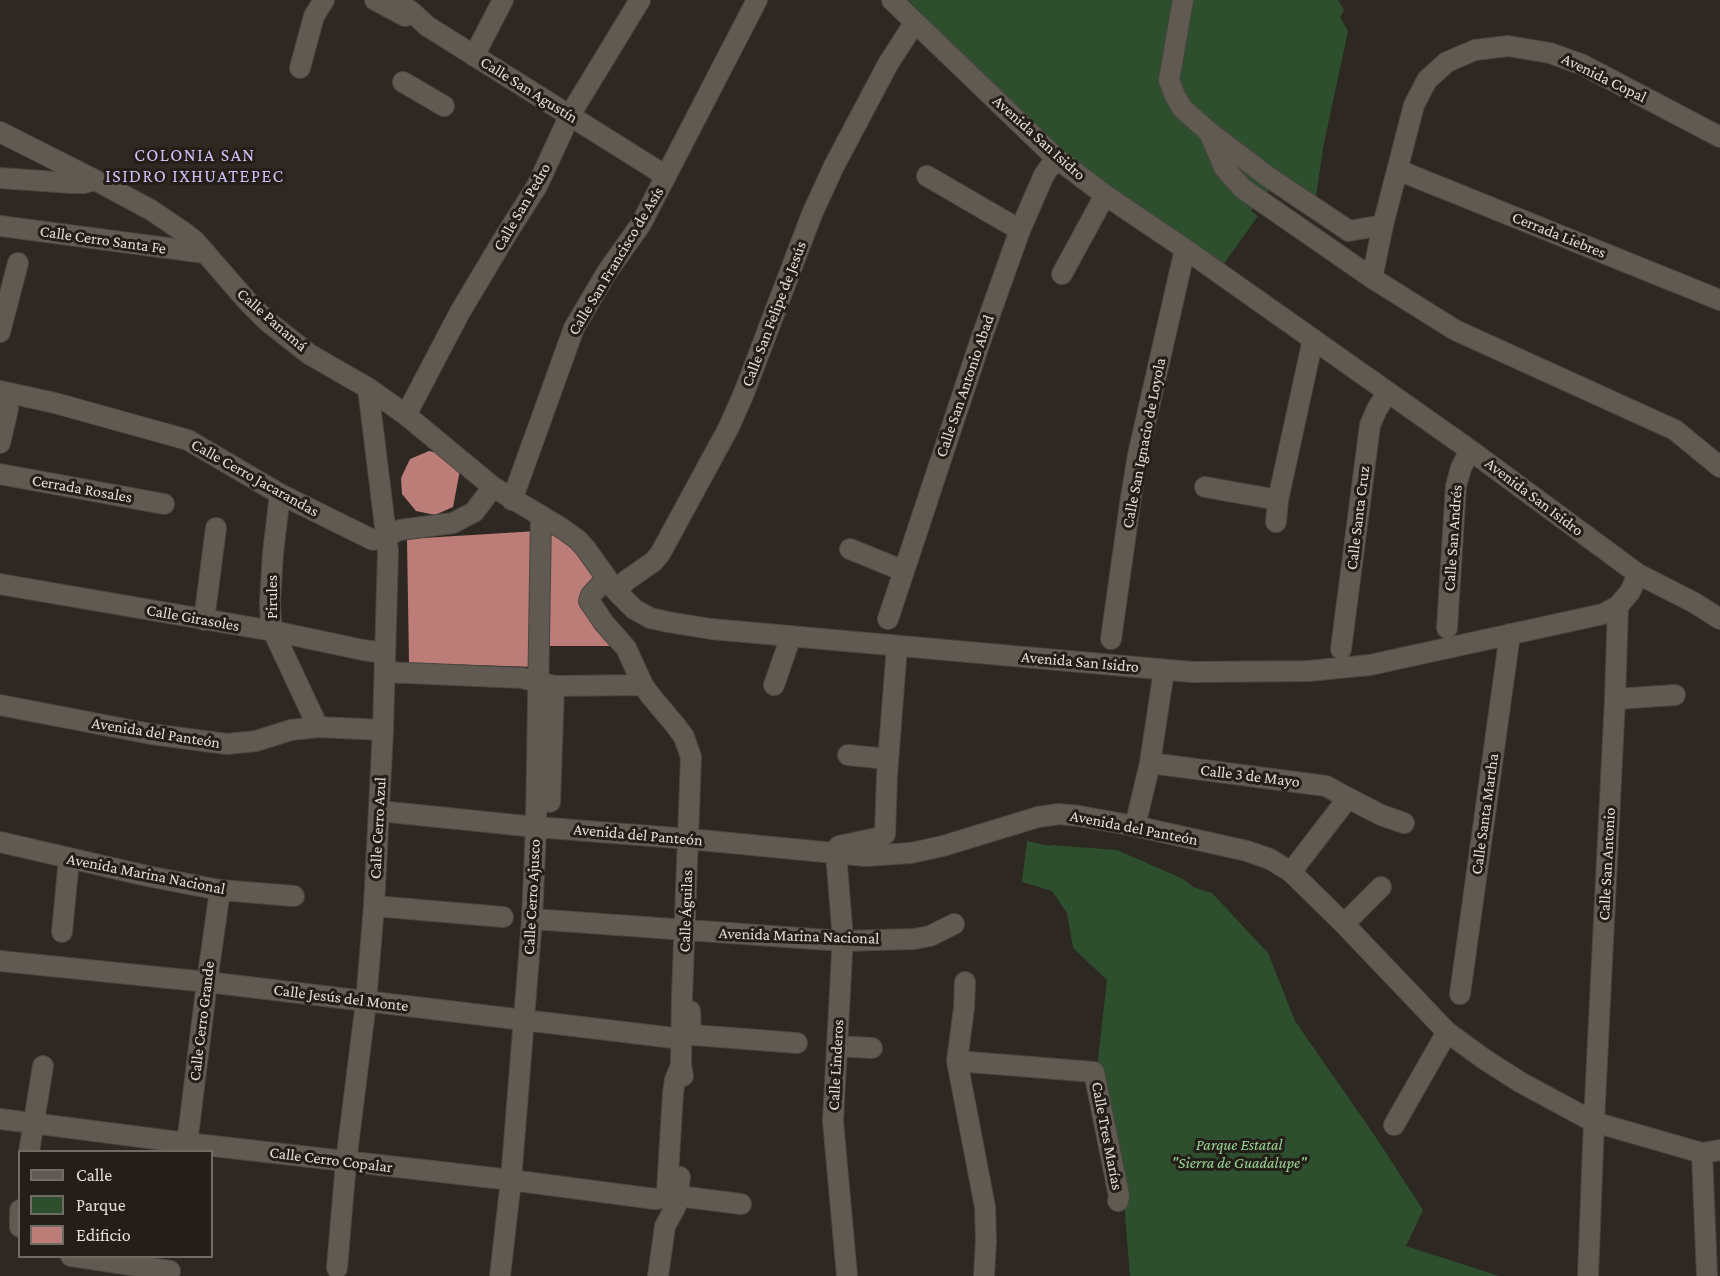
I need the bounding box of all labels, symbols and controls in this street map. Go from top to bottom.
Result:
street label: Avenida Copal [1558,49,1650,107]
street label: Calle San Agustín [477,52,581,128]
street label: Avenida San Isidro [989,91,1089,185]
district label: COLONIA SAN ISIDRO IXHUATEPEC [105,144,285,186]
street label: Calle San Pedro [489,160,555,254]
street label: Calle San Francisco de Asís [564,183,668,339]
street label: Cerrada Liebres [1509,207,1609,263]
street label: Calle Cerro Santa Fe [39,222,167,258]
street label: Calle San Felipe de Jesús [737,239,811,389]
street label: Calle Panamá [233,284,311,356]
street label: Calle San Antonio Abad [932,312,998,460]
street label: Calle San Ignacio de Loyola [1118,356,1170,530]
street label: Calle Cerro Jacarandas [188,435,322,521]
street label: Avenida San Isidro [1481,454,1587,540]
street label: Calle Santa Cruz [1342,465,1374,571]
street label: Cerrada Rosales [30,471,134,507]
street label: Calle San Andrés [1440,484,1466,592]
street label: Pirules [262,575,282,619]
street label: Calle Girasoles [145,600,241,636]
street label: Avenida San Isidro [1020,647,1140,677]
street label: Avenida del Panteón [90,713,222,753]
street label: Calle Santa Martha [1467,752,1503,876]
street label: Calle 3 de Mayo [1199,760,1301,792]
street label: Calle Cerro Azul [366,777,390,879]
street label: Avenida del Panteón [1068,806,1200,850]
street label: Calle San Antonio [1594,807,1620,921]
street label: Avenida del Panteón [572,820,704,850]
street label: Calle Cerro Ajusco [519,839,545,955]
street label: Avenida Marina Nacional [65,849,227,899]
street label: Calle Águilas [675,869,697,953]
street label: Avenida Marina Nacional [718,924,880,948]
street label: Calle Cerro Grande [185,960,219,1082]
street label: Calle Jesús del Monte [272,980,410,1016]
street label: Calle Linderos [824,1019,848,1111]
street label: Calle Tres Marías [1087,1080,1127,1192]
park label: Parque Estatal "Sierra de Guadalupe" [1171,1135,1307,1173]
street label: Calle Cerro Copalar [268,1143,394,1177]
legend [18,1150,213,1258]
text: Calle [76,1165,112,1185]
text: Parque [76,1195,126,1215]
text: Edificio [76,1225,131,1245]

